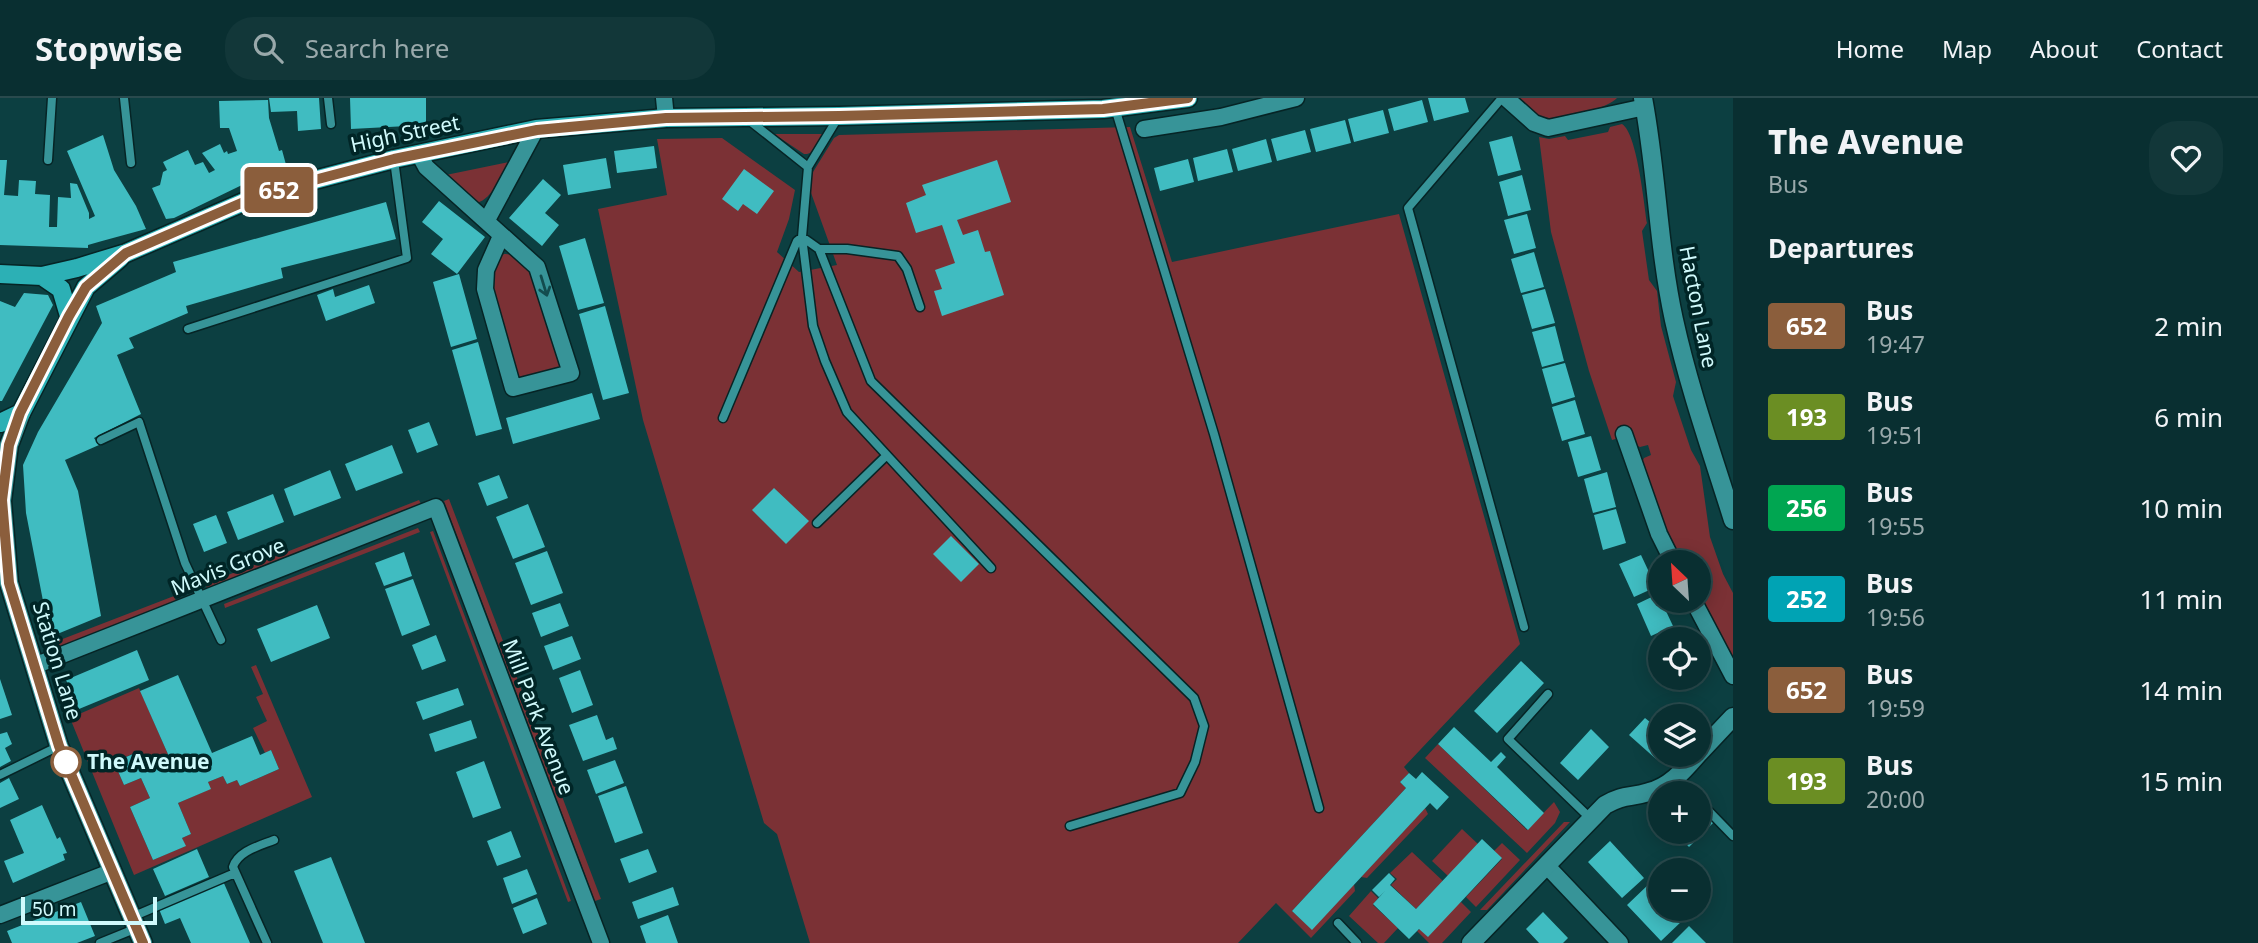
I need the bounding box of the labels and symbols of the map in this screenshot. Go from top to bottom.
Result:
street label: High Street [348,108,462,158]
line badge: 652 [239,167,319,213]
street label: Hacton Lane [1673,243,1725,370]
one-way arrow [539,275,552,297]
street label: Mavis Grove [166,530,289,602]
north arrow [1648,550,1712,612]
street label: Station Lane [27,598,89,723]
street label: Mill Park Avenue [496,635,581,798]
marker: The Avenue [51,747,81,777]
place label: The Avenue [87,747,210,775]
scale bar [21,894,158,926]

